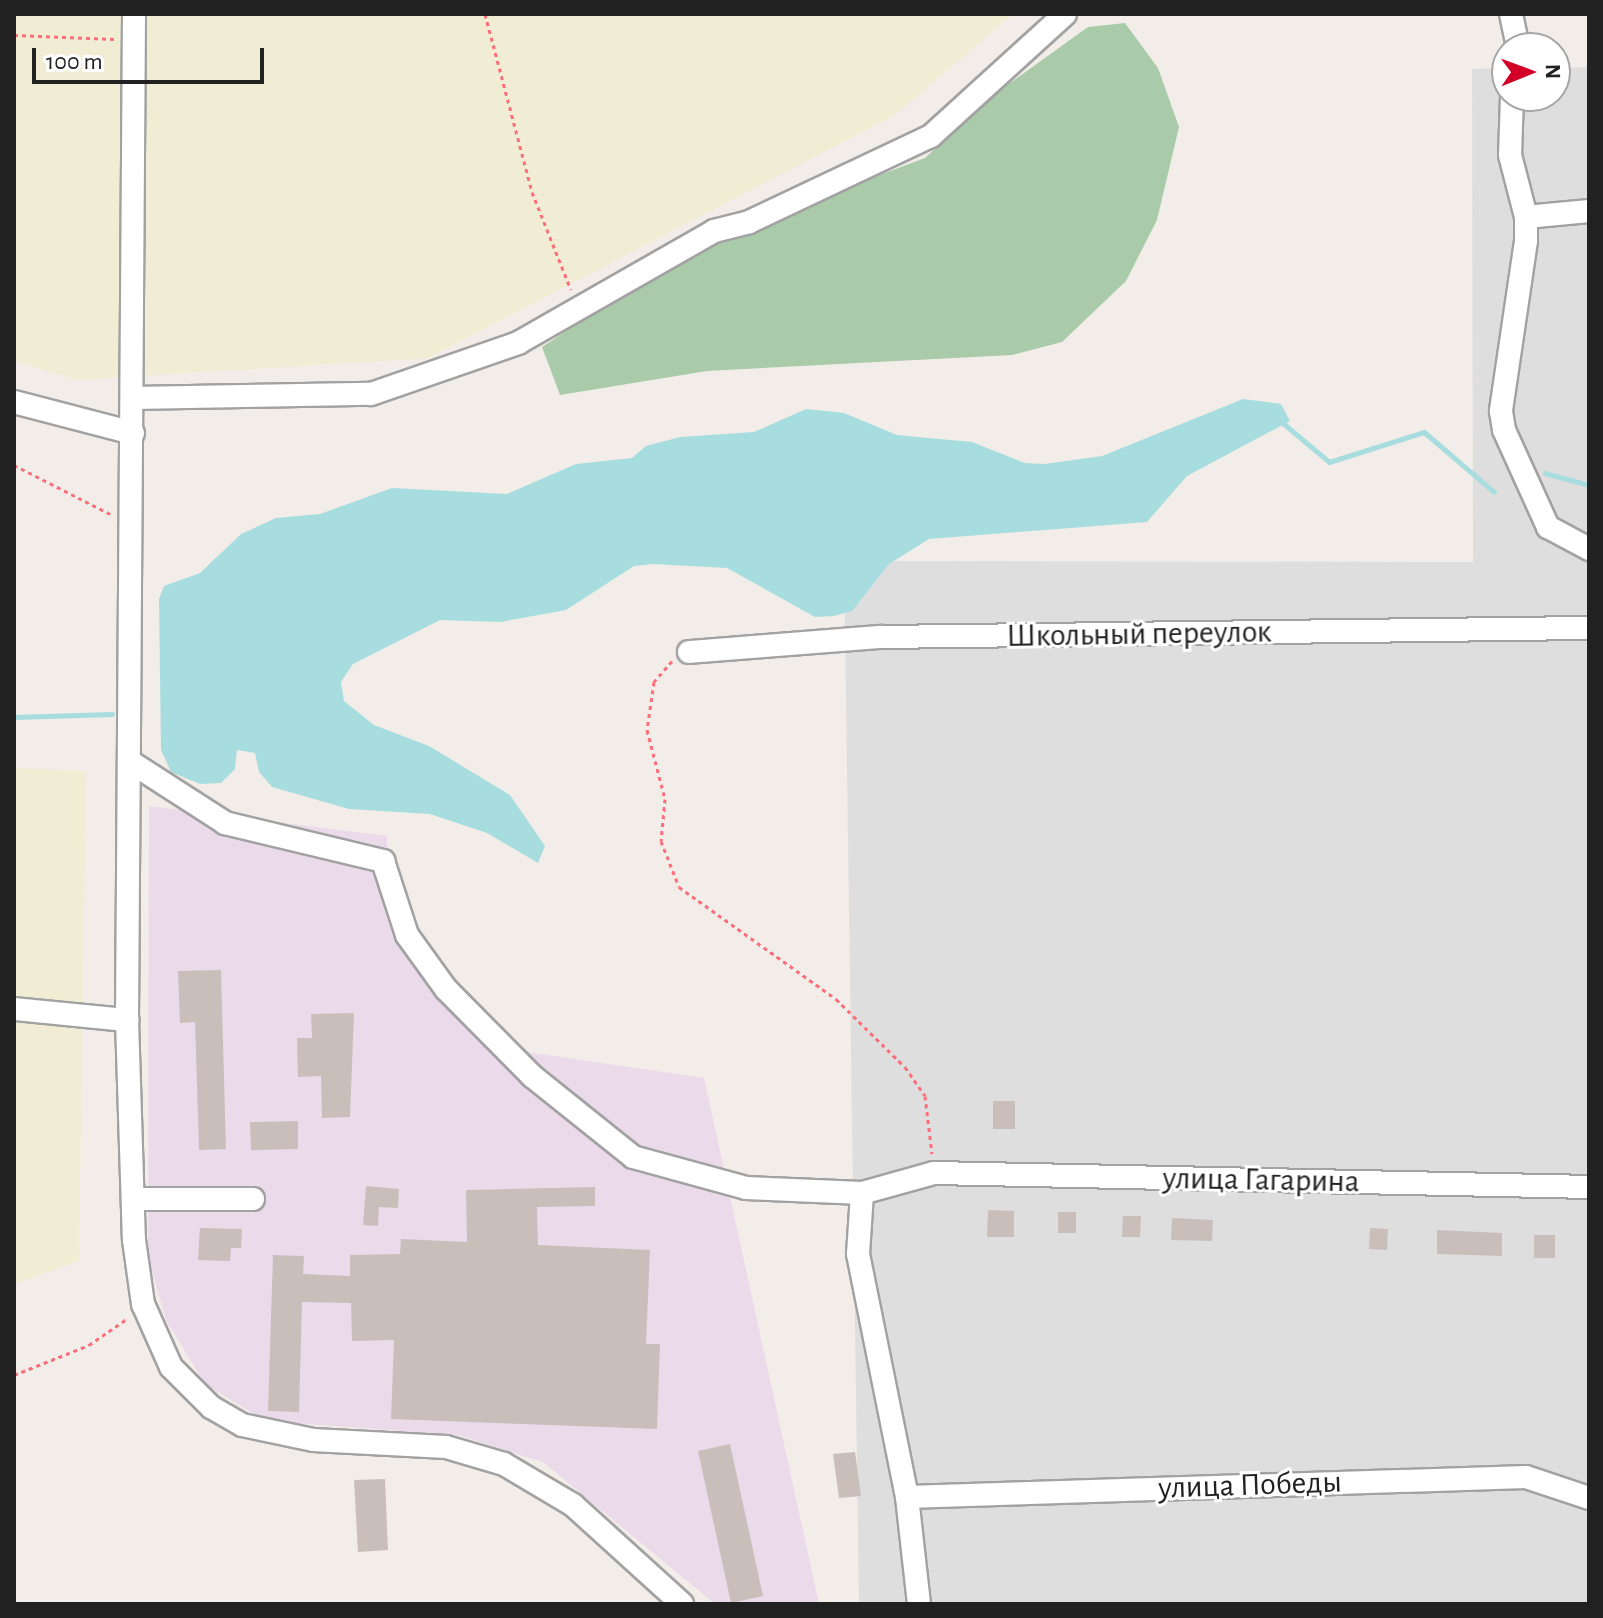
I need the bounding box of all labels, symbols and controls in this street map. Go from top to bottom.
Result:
scale bar [36,32,268,82]
north arrow [1491,32,1571,112]
text: 100 m [46,50,103,74]
text: N [1542,64,1564,79]
street label: Школьный переулок [1006,612,1272,656]
street label: улица Гагарина [1162,1159,1360,1201]
street label: улица Победы [1157,1463,1343,1507]

